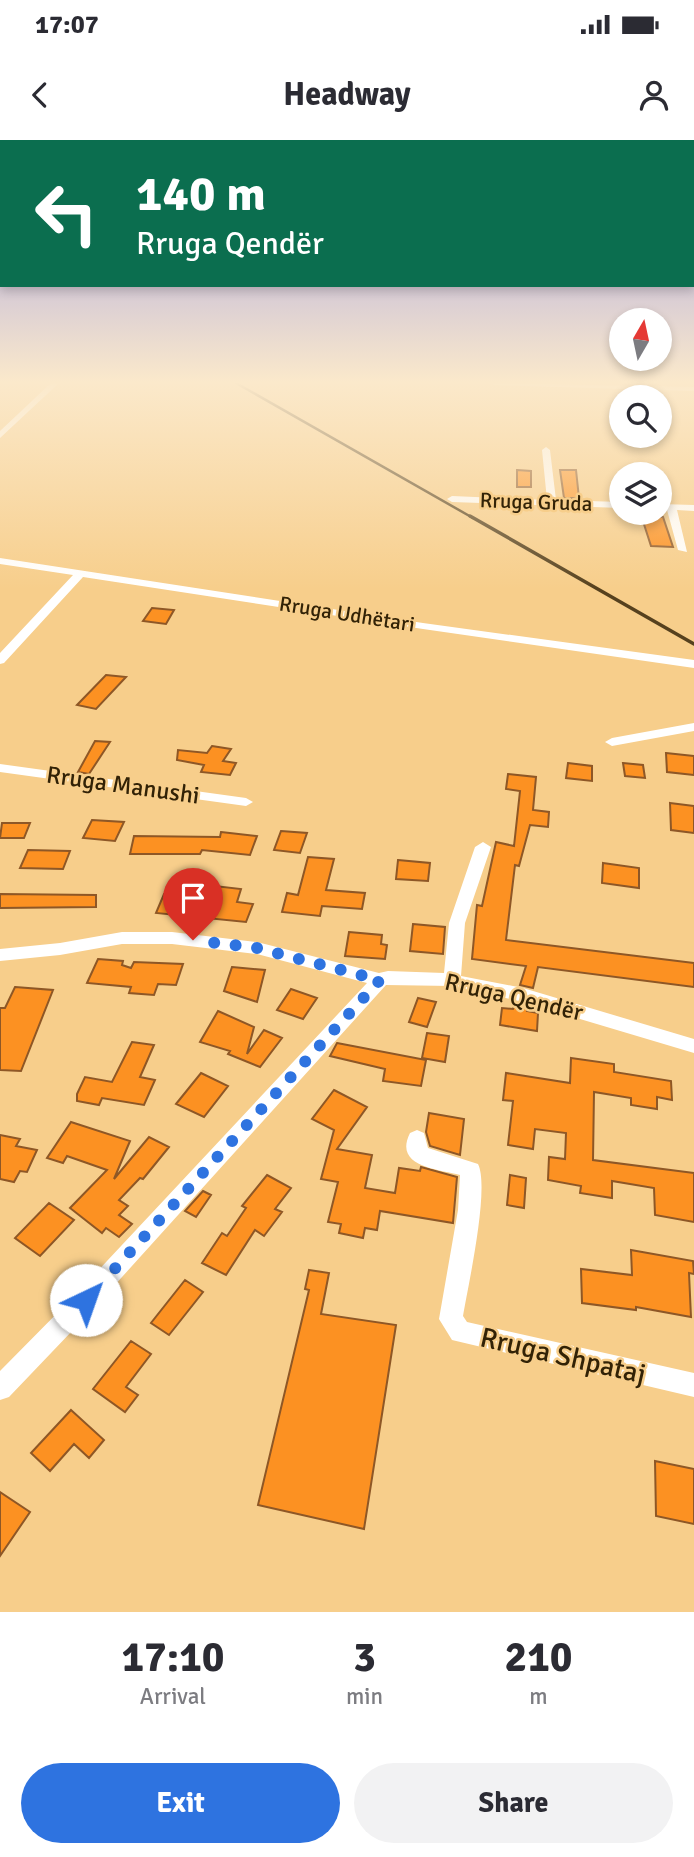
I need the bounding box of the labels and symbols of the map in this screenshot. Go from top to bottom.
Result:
north arrow [609,308,672,371]
street label: Rruga Gruda [479,487,593,517]
street label: Rruga Udhëtari [277,590,417,638]
street label: Rruga Manushi [44,759,202,811]
pin [163,868,223,940]
street label: Rruga Qendër [442,967,586,1027]
position arrow [49,1263,123,1337]
street label: Rruga Shpataj [477,1320,649,1392]

